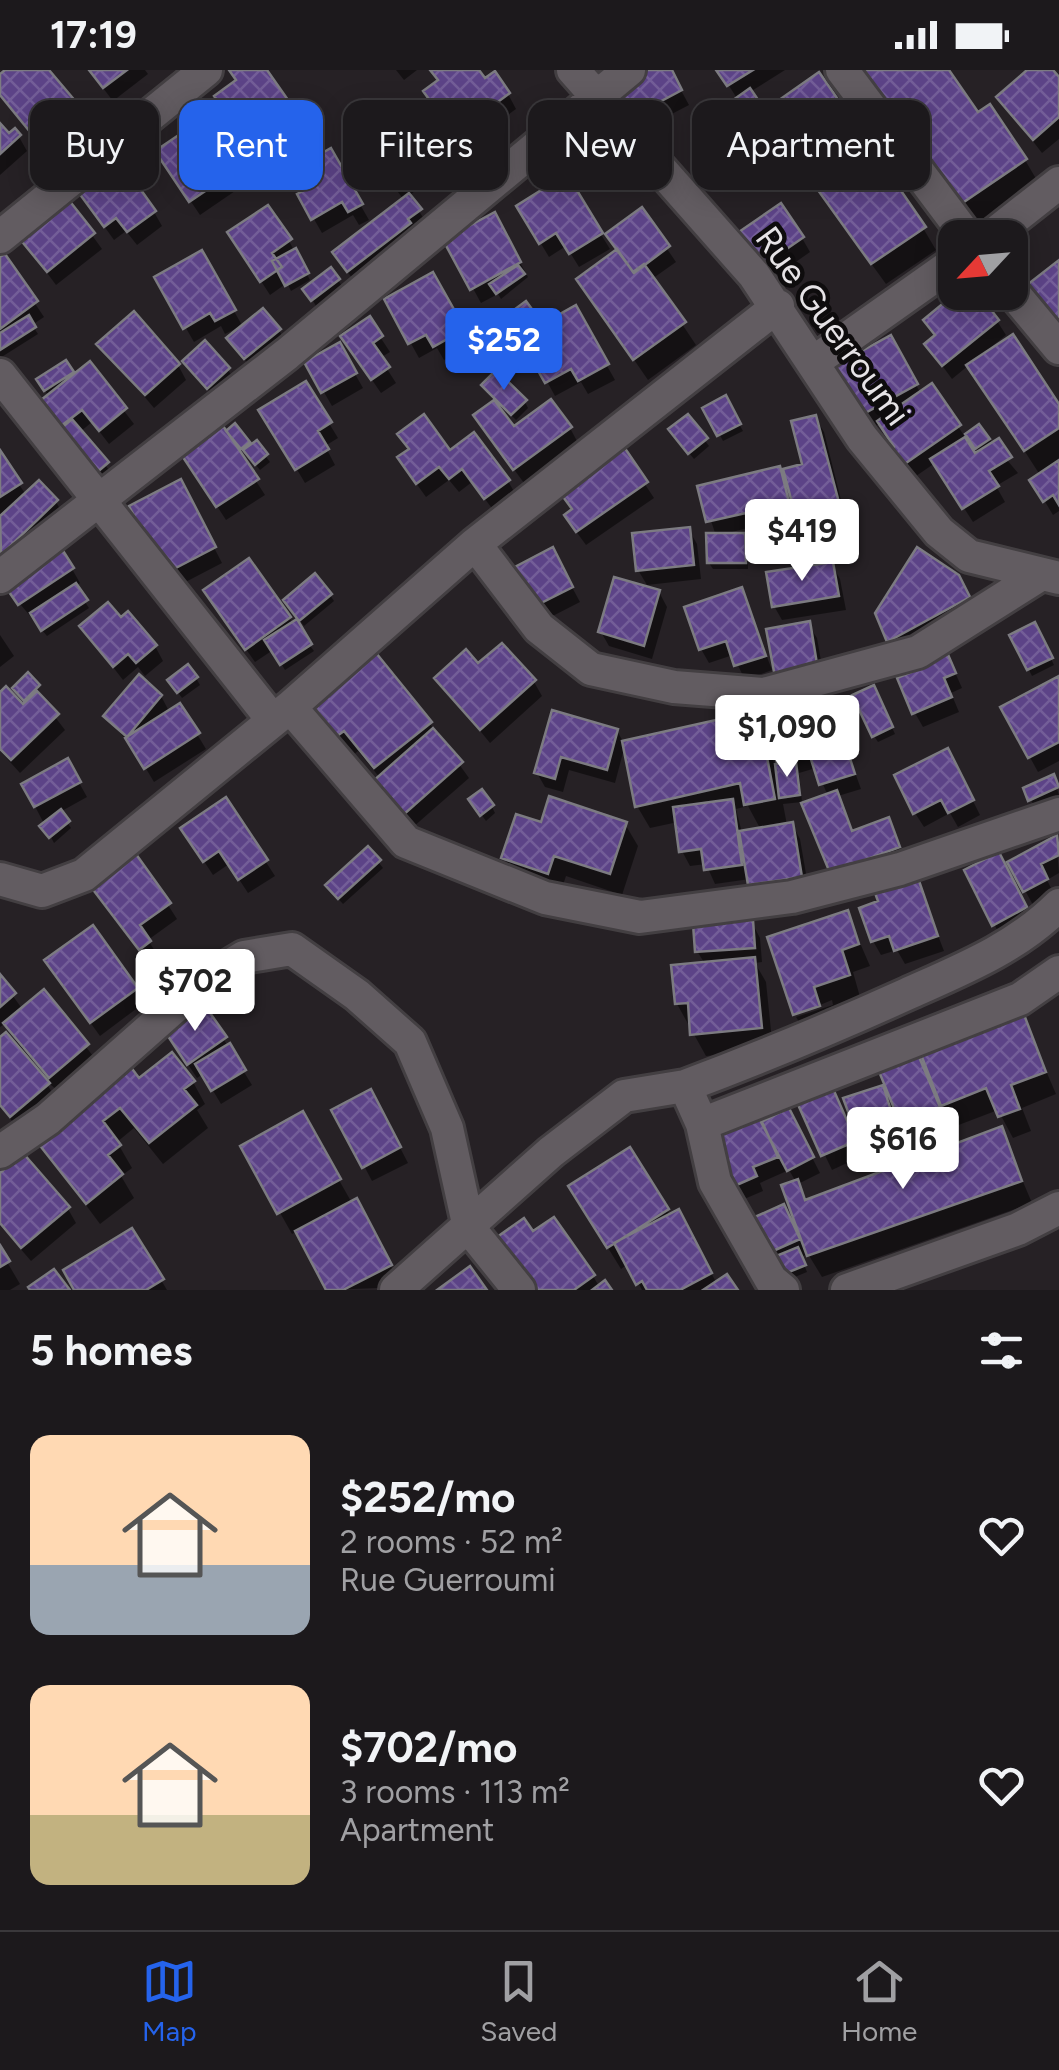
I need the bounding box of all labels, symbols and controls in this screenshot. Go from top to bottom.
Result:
text: 17:19 [50,12,137,58]
chip: Buy [30,100,159,190]
chip: Rent [179,100,323,190]
chip: Filters [343,100,508,190]
chip: New [528,100,672,190]
chip: Apartment [692,100,930,190]
street label: Rue Guerroumi [747,218,919,434]
north arrow [938,220,1028,310]
map controls [938,220,1028,310]
pin: $252 [445,308,563,393]
text: $252 [467,321,541,359]
pin: $419 [743,499,861,584]
text: $419 [767,512,837,550]
pin: $1,090 [706,695,868,780]
text: $1,090 [737,708,837,746]
pin: $702 [136,949,254,1034]
text: $702 [158,962,232,1000]
pin: $616 [844,1107,962,1192]
text: $616 [869,1120,937,1158]
icon: filters [974,1323,1029,1378]
text: 5 homes [30,1325,192,1376]
text: $252/mo [340,1472,515,1523]
icon: home [110,1475,230,1595]
icon: heart [974,1508,1029,1563]
text: 2 rooms · 52 m² [340,1523,563,1561]
text: Rue Guerroumi [340,1561,556,1599]
text: $702/mo [340,1722,517,1773]
icon: home [110,1725,230,1845]
icon: heart [974,1758,1029,1813]
text: 3 rooms · 113 m² [340,1773,570,1811]
text: Apartment [340,1811,494,1849]
tab: Map [142,1954,197,2048]
tab: Saved [480,1954,557,2048]
tab: Home [841,1954,917,2048]

